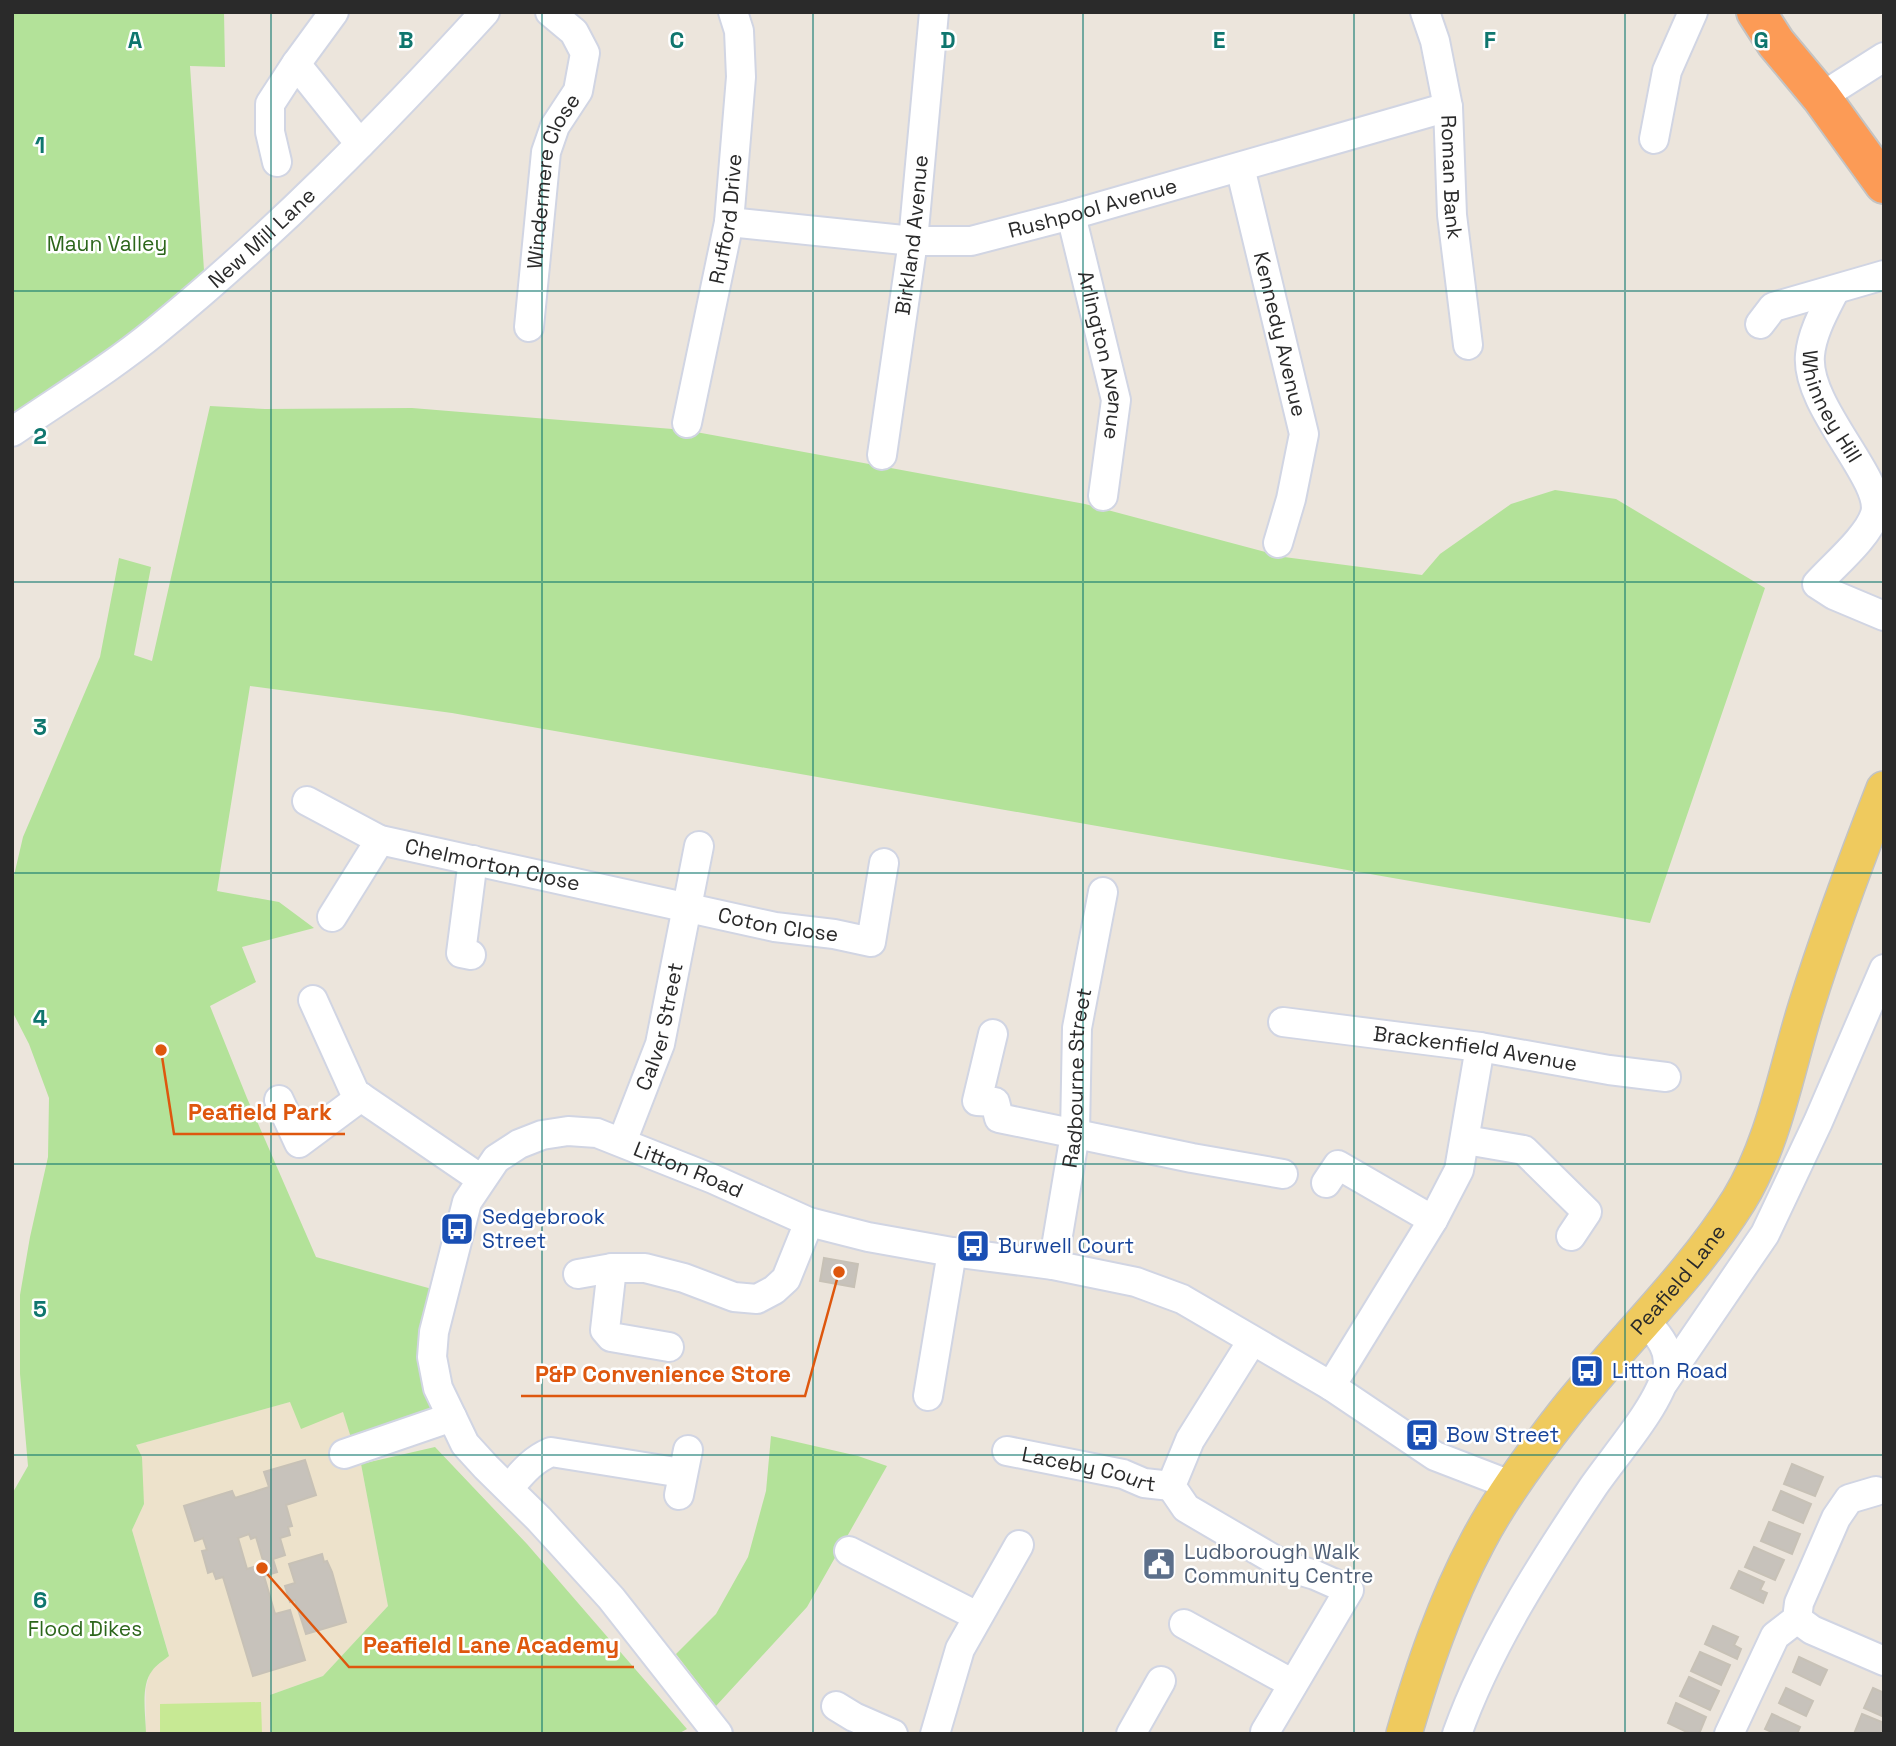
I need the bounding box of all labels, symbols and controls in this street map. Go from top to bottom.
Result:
text: A [128,25,143,55]
text: B [398,25,414,55]
text: C [670,25,684,55]
text: D [940,25,956,55]
text: E [1213,25,1225,55]
text: F [1484,25,1496,55]
text: G [1753,25,1769,55]
street label: Windermere Close [521,88,586,270]
street label: Roman Bank [1435,114,1469,241]
text: 1 [35,130,45,160]
street label: Rufford Drive [702,153,748,286]
street label: Birkland Avenue [888,154,934,317]
street label: Rushpool Avenue [1005,171,1180,244]
street label: New Mill Lane [202,182,321,294]
park label: Maun Valley [47,230,167,257]
street label: Kennedy Avenue [1248,249,1313,419]
street label: Arlington Avenue [1072,268,1130,441]
street label: Whinney Hill [1797,350,1868,467]
text: 2 [33,421,47,451]
text: 3 [33,712,47,742]
street label: Chelmorton Close [403,832,583,897]
street label: Coton Close [715,901,840,947]
street label: Calver Street [629,960,689,1094]
street label: Radbourne Street [1056,986,1097,1170]
text: 4 [33,1003,48,1033]
street label: Brackenfield Avenue [1372,1020,1579,1077]
callout: Peafield Park [174,1090,345,1134]
text: Peafield Park [188,1097,332,1127]
street label: Litton Road [630,1135,747,1204]
place label: Sedgebrook Street [482,1203,605,1254]
bus stop icon: Sedgebrook Street [438,1210,476,1248]
street label: Peafield Lane [1624,1219,1731,1340]
bus stop icon: Burwell Court [954,1227,992,1265]
place label: Burwell Court [998,1232,1134,1259]
text: 5 [33,1294,47,1324]
callout: P&P Convenience Store [521,1352,805,1396]
bus stop icon: Litton Road [1568,1352,1606,1390]
place label: Litton Road [1612,1357,1728,1384]
text: P&P Convenience Store [535,1359,791,1389]
bus stop icon: Bow Street [1403,1416,1441,1454]
place label: Bow Street [1446,1421,1559,1448]
street label: Laceby Court [1020,1440,1157,1497]
place label: Ludborough Walk Community Centre [1184,1538,1373,1589]
public building icon: Ludborough Walk Community Centre [1140,1545,1178,1583]
text: 6 [33,1585,47,1615]
park label: Flood Dikes [28,1615,142,1642]
callout: Peafield Lane Academy [349,1623,634,1667]
text: Peafield Lane Academy [363,1630,619,1660]

